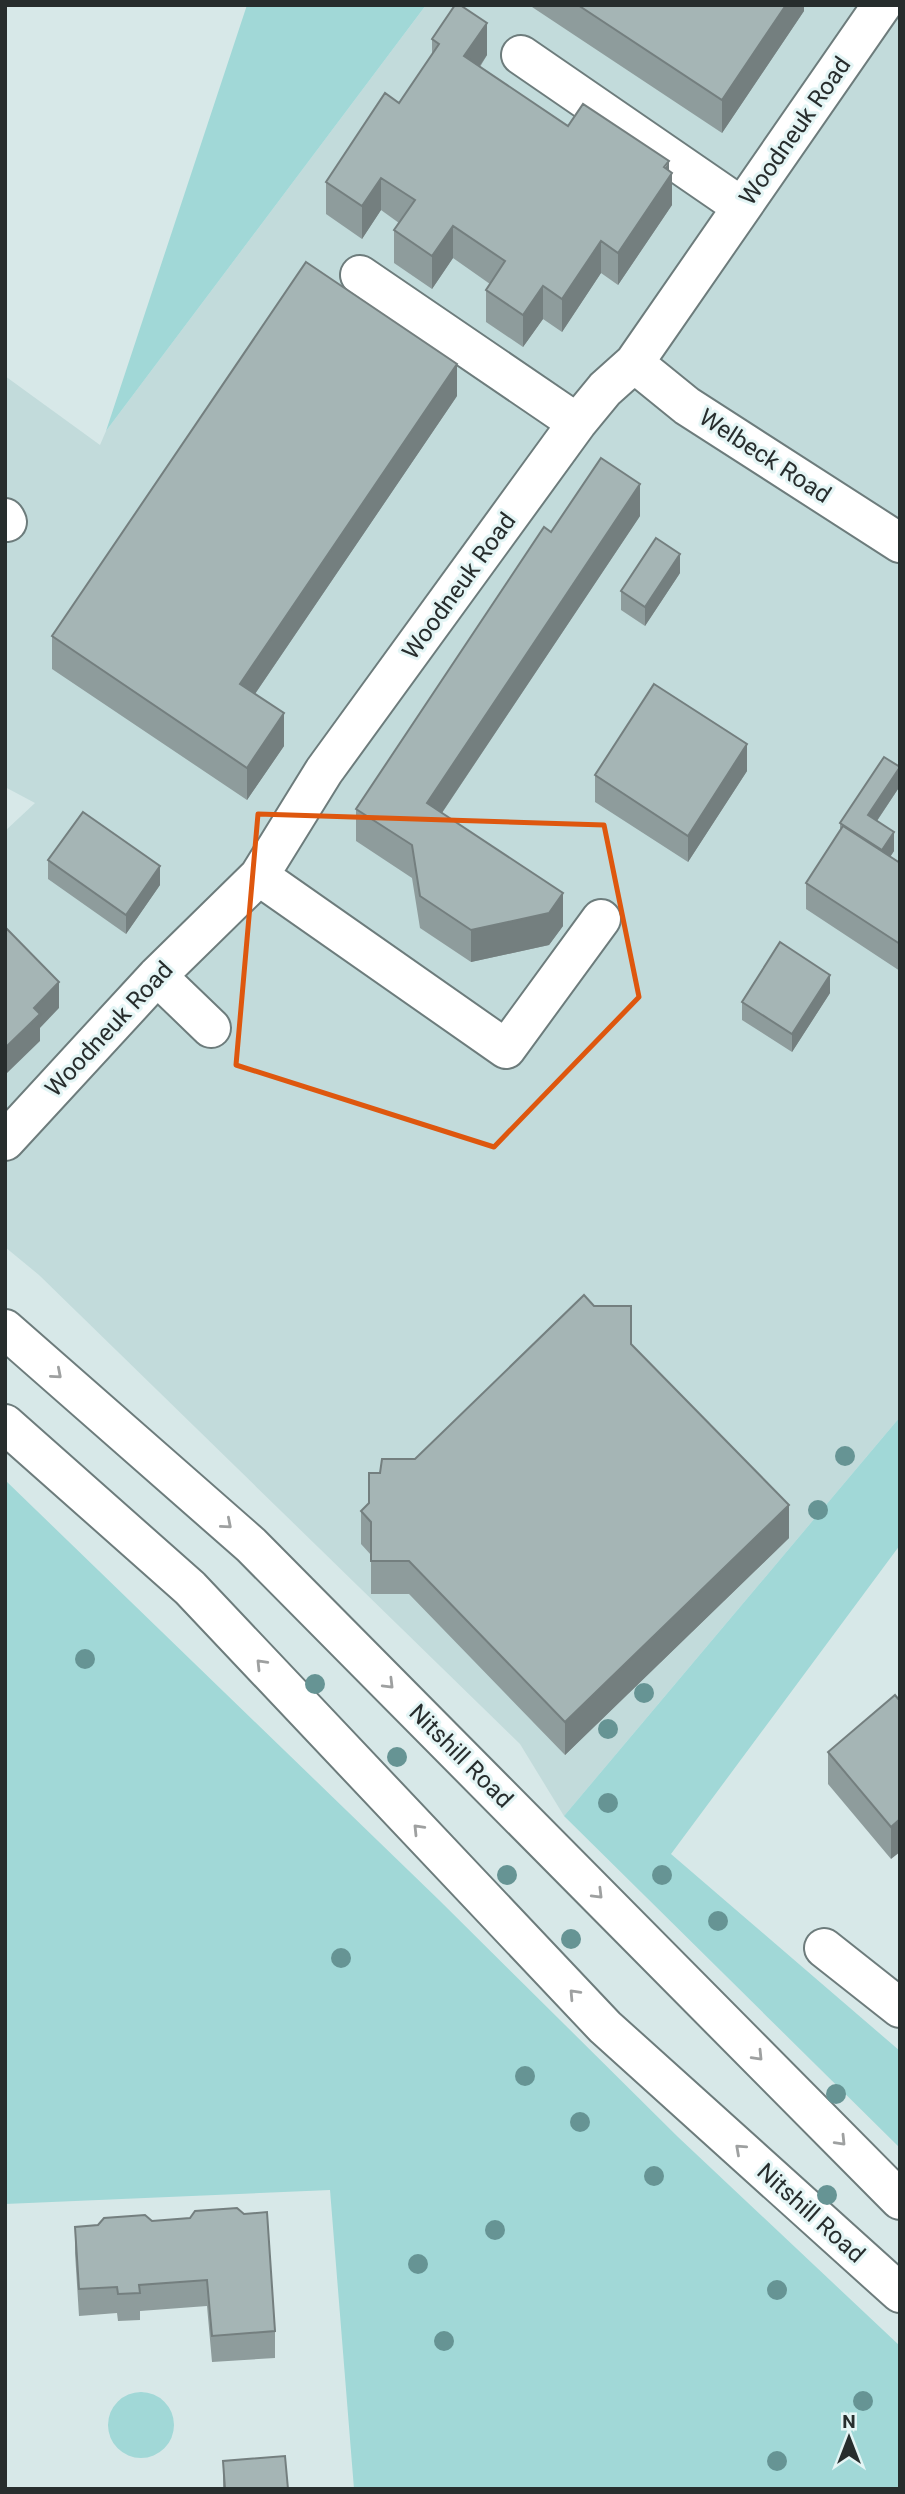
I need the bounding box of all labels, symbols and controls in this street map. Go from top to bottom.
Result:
street label: Woodneuk Road [734,52,856,210]
street label: Welbeck Road [694,403,836,509]
street label: Woodneuk Road [396,507,522,665]
street label: Woodneuk Road [39,956,179,1102]
one-way arrow [48,1366,61,1378]
one-way arrow [219,1516,232,1528]
one-way arrow [256,1659,269,1672]
one-way arrow [381,1675,394,1688]
street label: Nitshill Road [403,1698,519,1814]
one-way arrow [413,1824,426,1837]
one-way arrow [590,1885,603,1898]
one-way arrow [570,1989,582,2002]
one-way arrow [749,2048,762,2061]
one-way arrow [832,2133,845,2146]
one-way arrow [735,2145,748,2157]
street label: Nitshill Road [751,2157,871,2269]
north arrow [814,2403,884,2473]
text: N [842,2410,856,2433]

